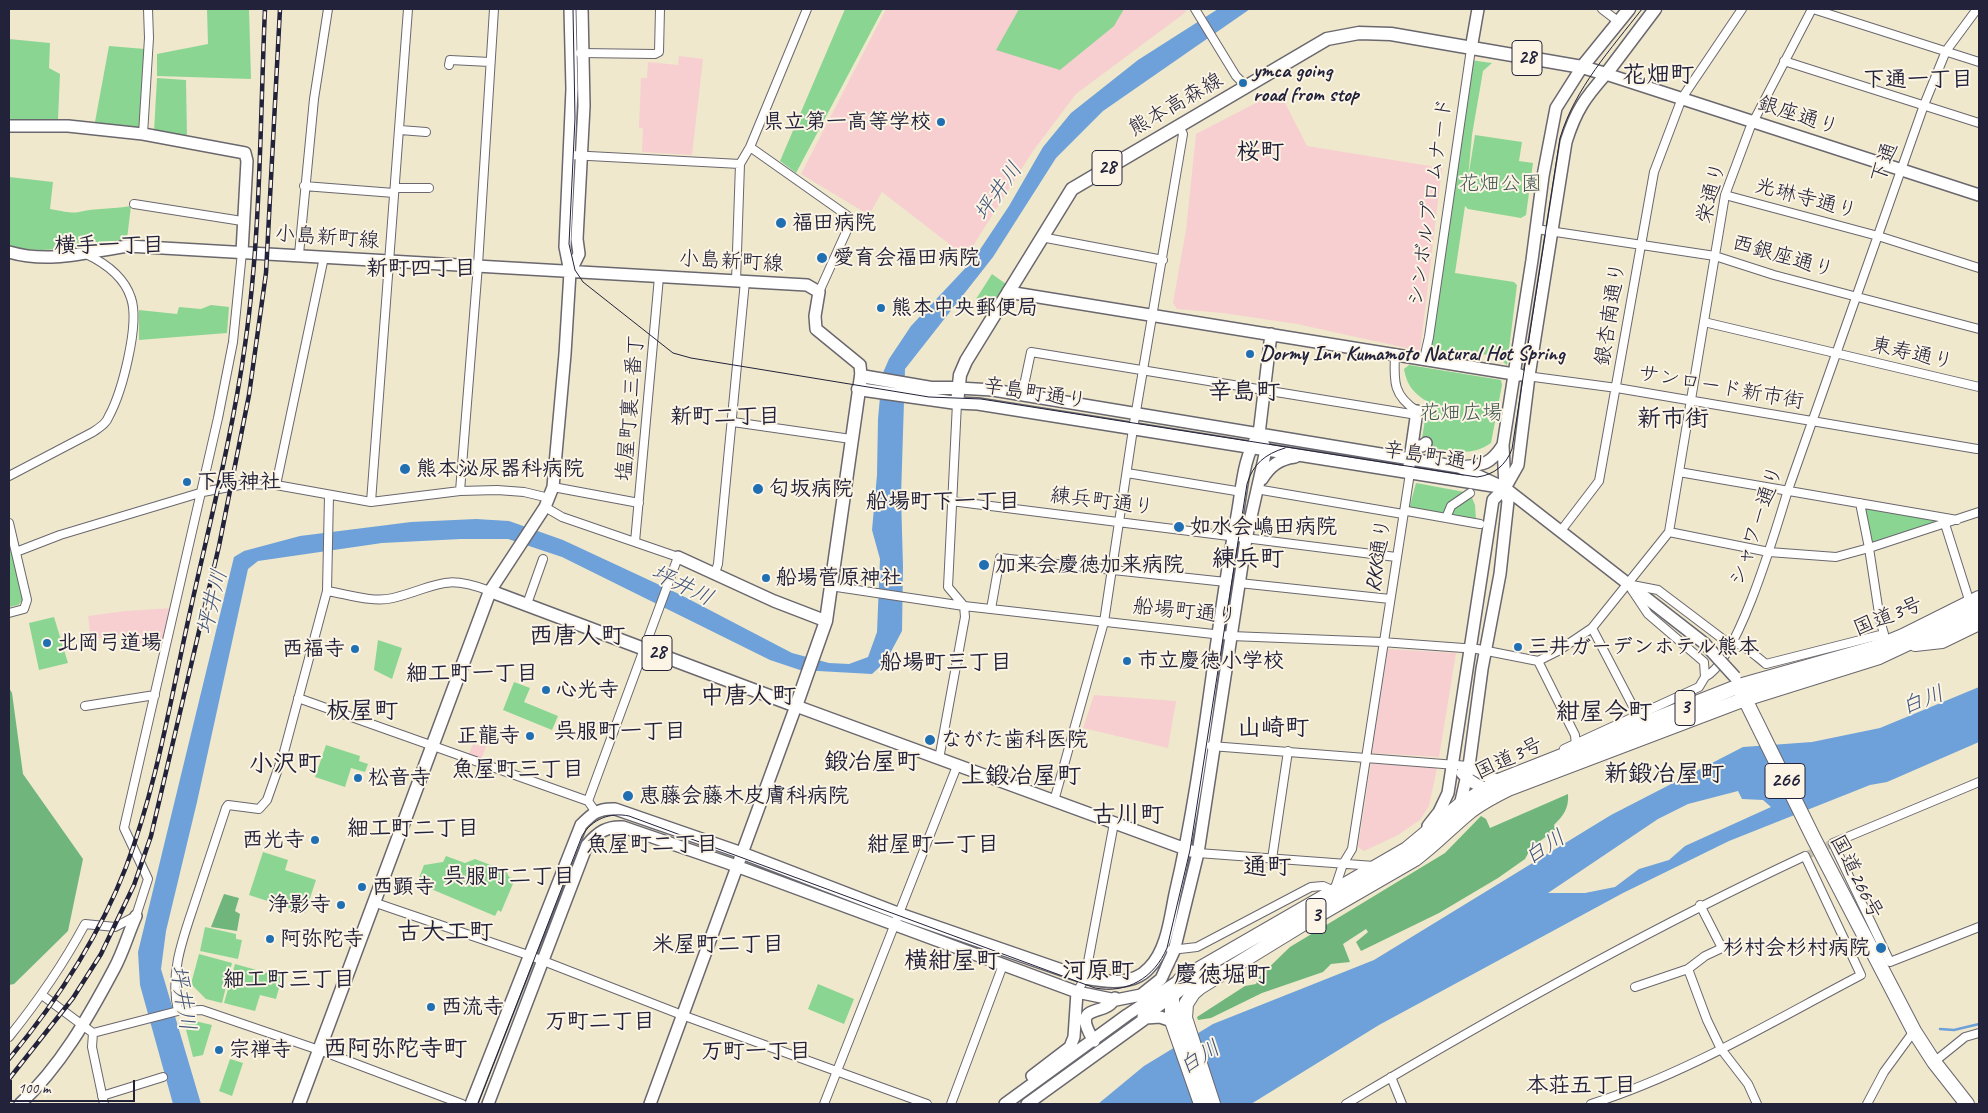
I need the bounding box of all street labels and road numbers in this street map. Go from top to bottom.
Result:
road number: 28 [1512,40,1542,76]
street label: 熊本高森線 [1124,68,1228,142]
street label: 銀座通り [1754,91,1842,141]
street label: シンボルプロムナード [1404,96,1458,308]
street label: 下通 [1866,139,1904,187]
road number: 28 [1092,150,1122,186]
street label: 栄通り [1692,159,1732,227]
street label: 光琳寺通り [1752,173,1860,225]
street label: 小島新町線 [274,222,380,254]
street label: 西銀座通り [1729,230,1837,284]
street label: 小島新町線 [678,247,784,277]
street label: 銀杏南通り [1590,260,1632,368]
street label: 東寿通り [1868,332,1956,376]
street label: 塩屋町裏三番丁 [612,334,650,482]
street label: サンロード新市街 [1636,361,1806,415]
street label: 辛島町通り [981,373,1089,415]
street label: 辛島町通り [1381,437,1489,479]
street label: シャワー通り [1725,462,1789,590]
street label: 練兵町通り [1048,483,1156,521]
street label: RKK通り [1361,516,1397,594]
street label: 国道3号 [1850,592,1926,642]
street label: 船場町通り [1131,594,1239,630]
road number: 28 [642,636,672,670]
road number: 3 [1675,690,1695,726]
street label: 国道3号 [1471,732,1547,786]
road number: 266 [1765,764,1805,798]
street label: 国道266号 [1824,831,1888,923]
road number: 3 [1306,898,1326,934]

